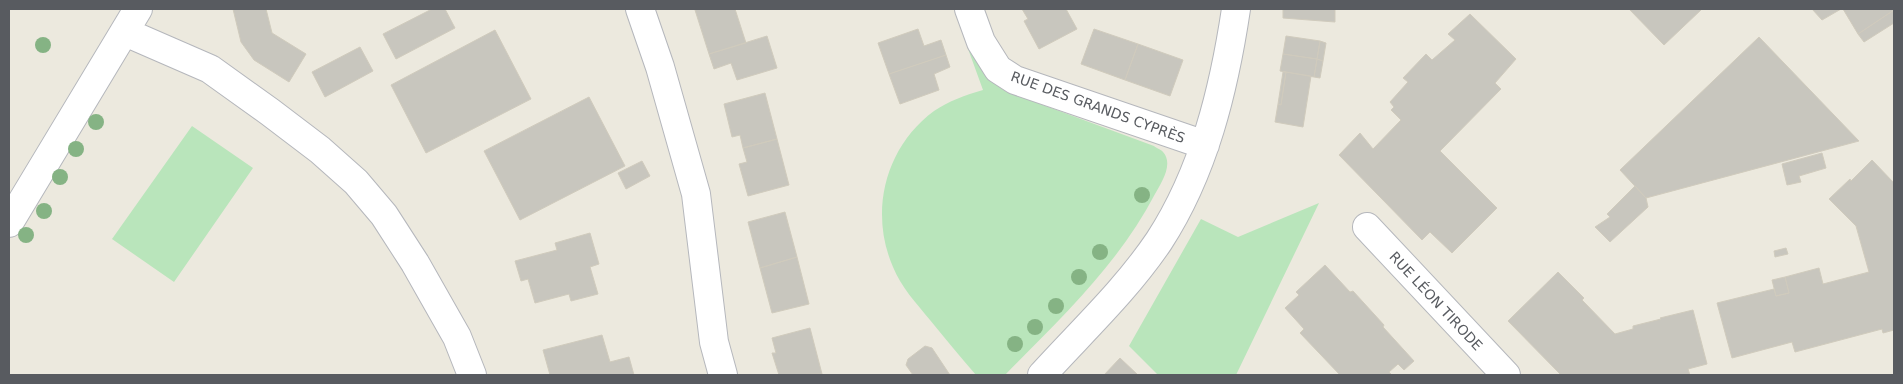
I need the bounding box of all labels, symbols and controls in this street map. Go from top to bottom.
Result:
street label: RUE DES GRANDS CYPRÈS [1009,68,1187,146]
street label: RUE LÉON TIRODE [1386,248,1486,354]

